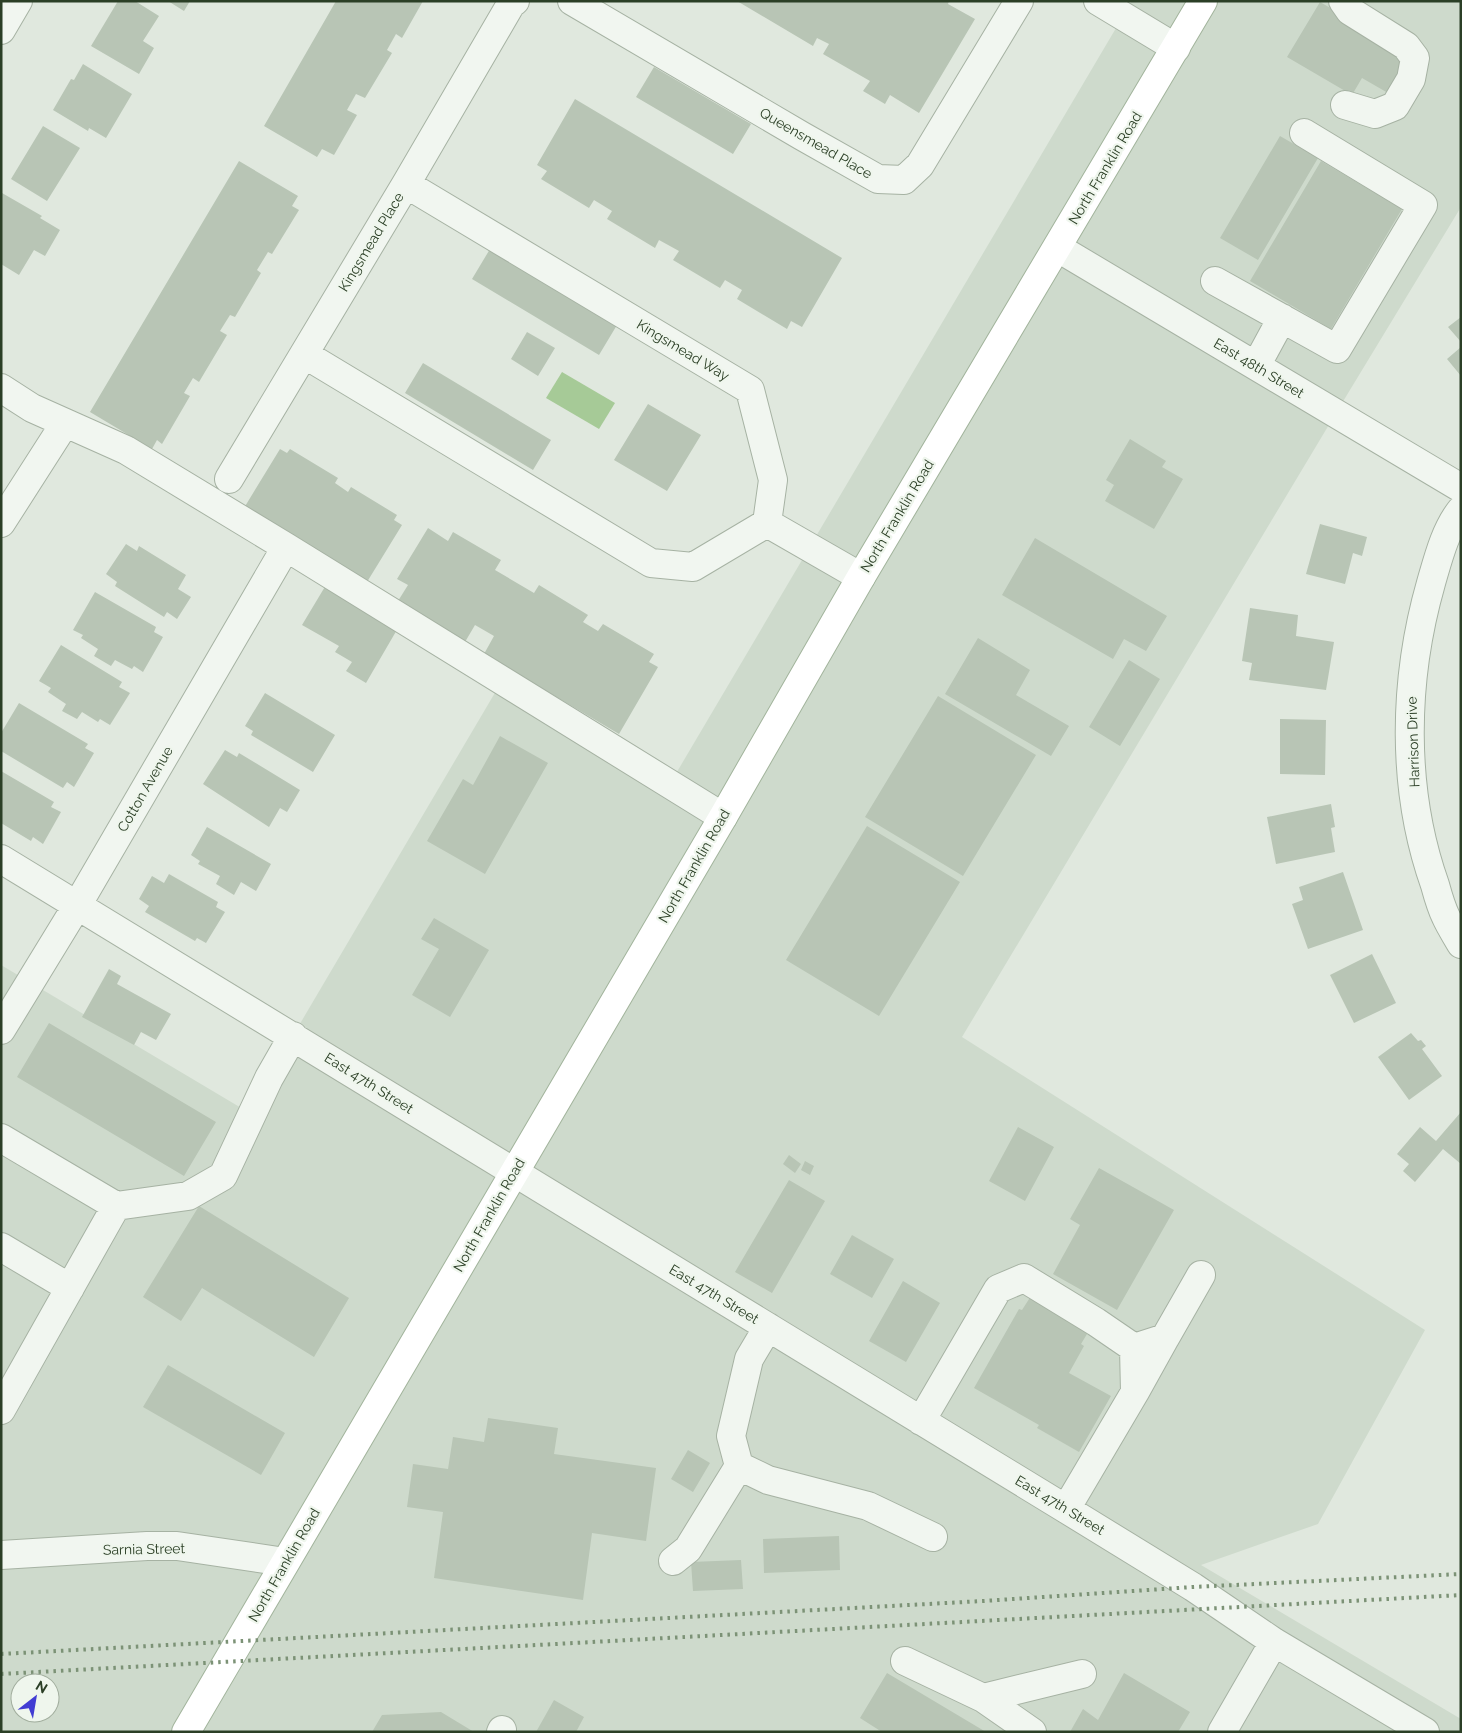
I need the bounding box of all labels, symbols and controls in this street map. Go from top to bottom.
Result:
street label: Queensmead Place [757,104,875,182]
street label: North Franklin Road [1065,109,1145,227]
street label: Kingsmead Place [335,190,407,294]
street label: Kingsmead Way [634,316,732,384]
street label: East 48th Street [1211,335,1307,401]
street label: North Franklin Road [857,457,937,575]
street label: Harrison Drive [1403,696,1423,788]
street label: Cotton Avenue [114,743,176,835]
street label: North Franklin Road [655,806,733,926]
street label: East 47th Street [322,1049,417,1117]
street label: North Franklin Road [450,1155,528,1275]
street label: East 47th Street [666,1261,762,1327]
street label: East 47th Street [1012,1472,1108,1538]
street label: North Franklin Road [245,1505,323,1625]
street label: Sarnia Street [103,1540,186,1558]
north arrow [10,1673,60,1723]
text: N [33,1677,50,1696]

